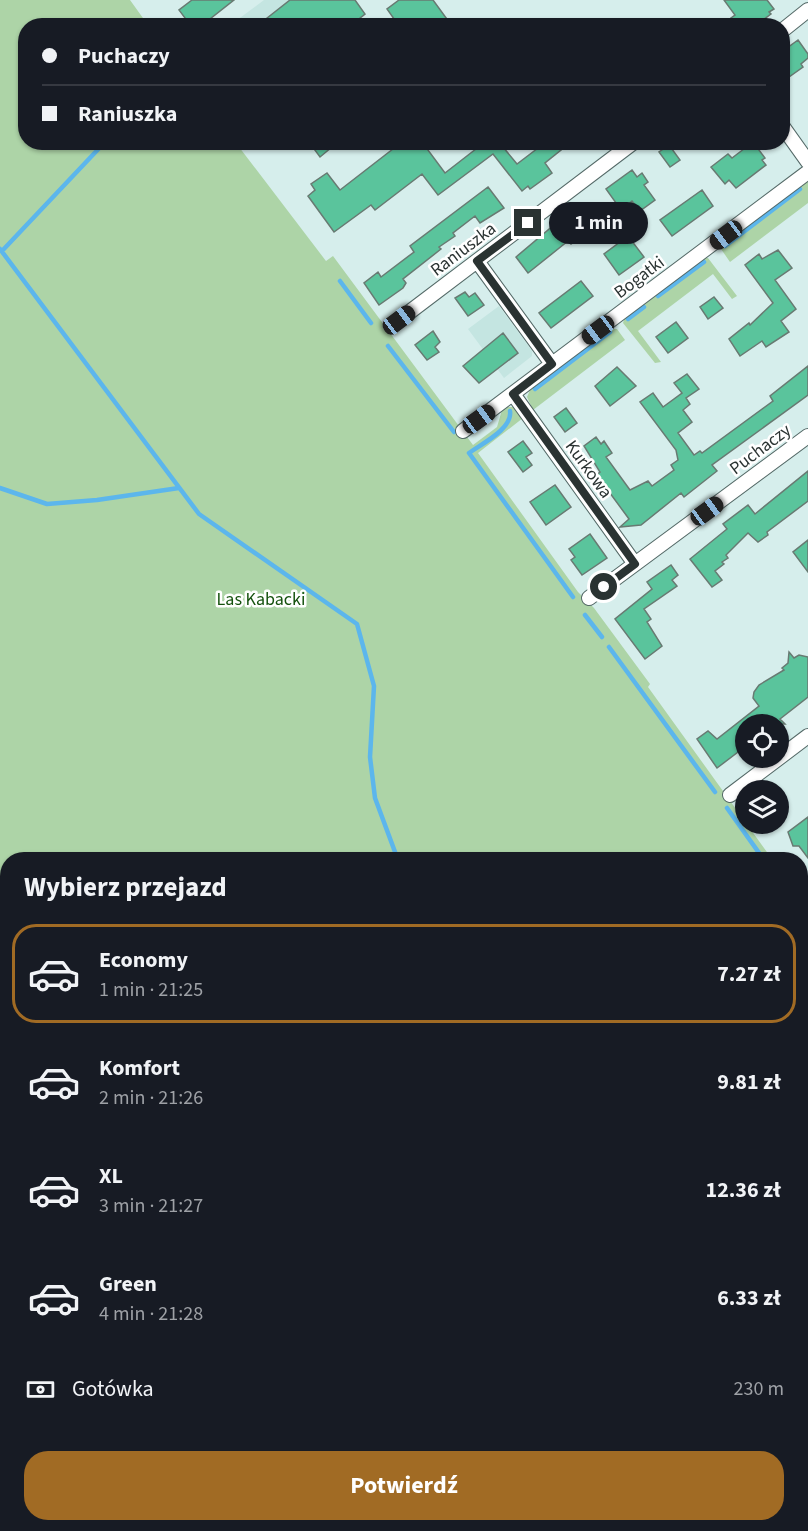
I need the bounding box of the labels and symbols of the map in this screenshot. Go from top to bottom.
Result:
callout: 1 min [549,202,648,244]
route end [514,209,541,236]
street label: Raniuszka [425,216,501,282]
car [706,217,746,253]
street label: Bogatki [609,250,670,305]
car [379,302,419,338]
car [578,312,618,348]
car [459,401,499,437]
street label: Puchaczy [724,418,797,481]
street label: Kurkowa [559,435,618,503]
car [687,493,727,529]
route start [590,573,617,600]
park label: Las Kabacki [217,587,305,612]

